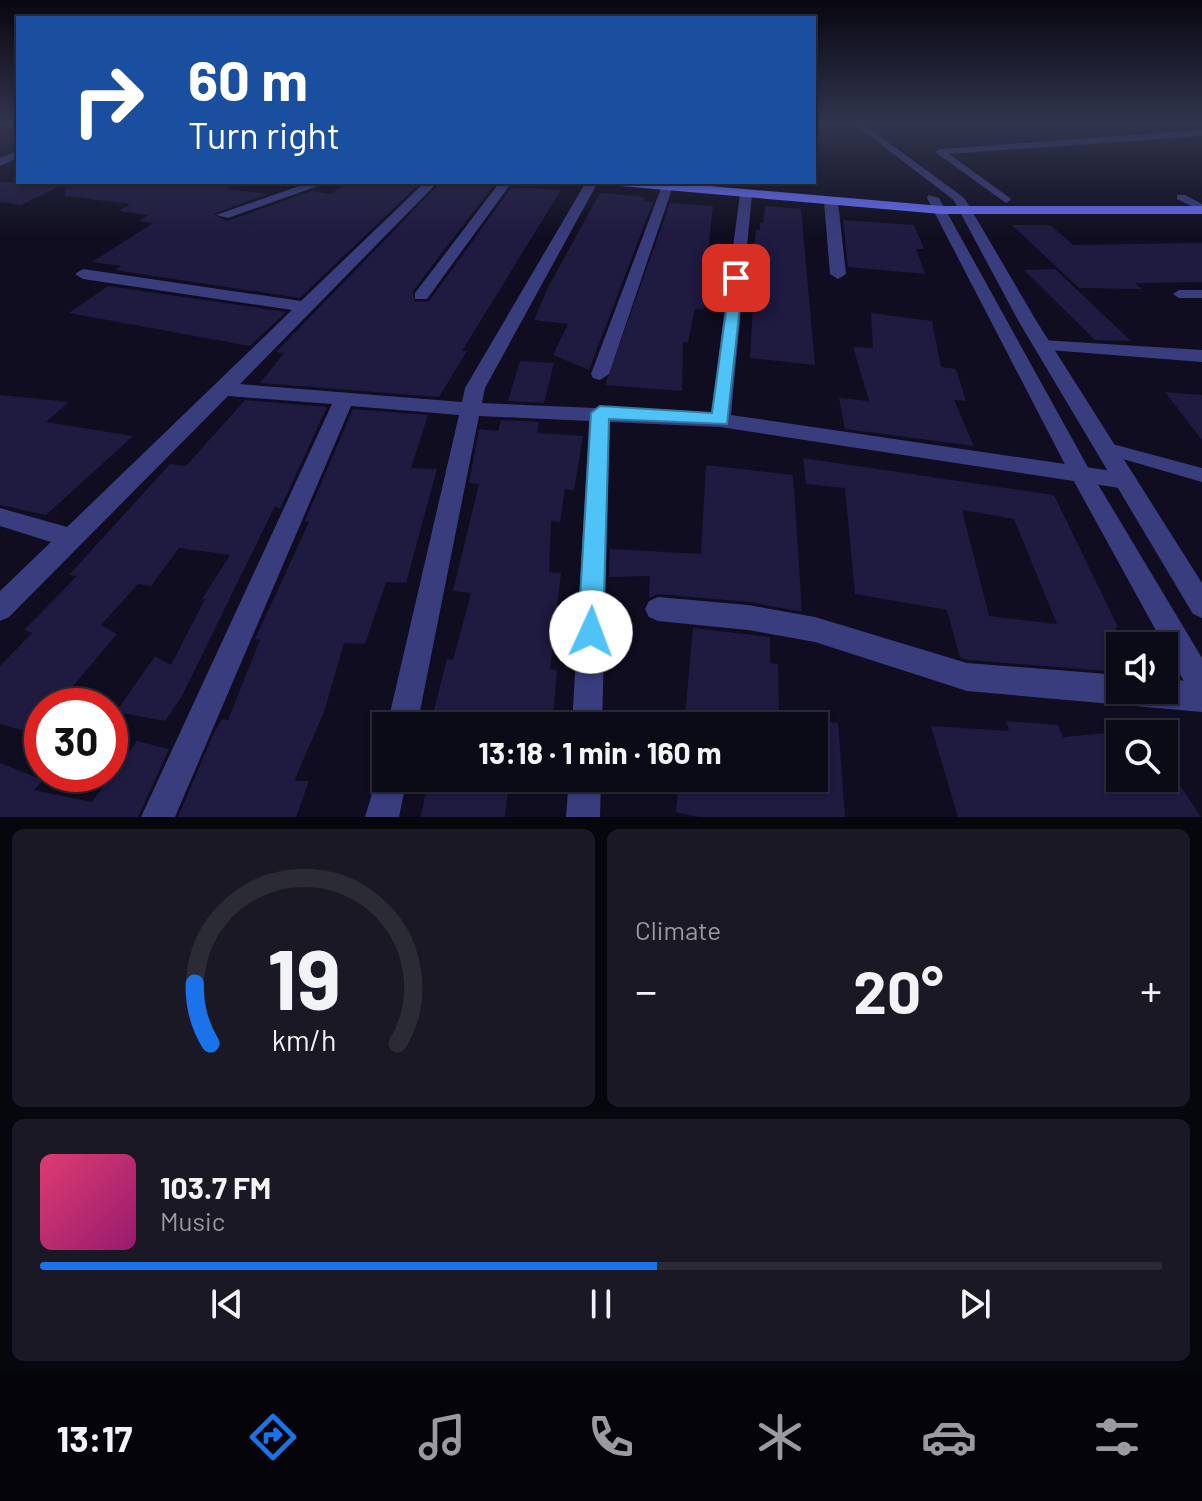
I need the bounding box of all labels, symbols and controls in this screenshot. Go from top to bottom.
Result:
text: 60 m [188,45,308,112]
icon: right [56,48,160,152]
text: Turn right [188,113,340,156]
pin [702,244,770,312]
icon: arrive [714,256,758,300]
position arrow [549,590,633,674]
map controls [1106,632,1178,792]
button: sound [1106,632,1178,704]
speed limit sign: 30 [24,688,128,792]
button: search [1106,720,1178,792]
text: 13:18 · 1 min · 160 m [478,734,722,770]
text: Climate [635,914,721,945]
text: 19 [267,927,340,1027]
text: 20° [853,954,944,1026]
text: − [635,963,657,1016]
text: + [1140,963,1162,1016]
text: km/h [271,1022,336,1057]
text: 103.7 FM [160,1169,271,1205]
text: Music [160,1205,225,1236]
icon: previous [205,1282,249,1326]
icon: pause [579,1282,623,1326]
icon: next [953,1282,997,1326]
icon: directions [245,1409,301,1465]
icon: music [414,1409,470,1465]
icon: phone [583,1409,639,1465]
icon: climate [752,1409,808,1465]
icon: car [921,1409,977,1465]
icon: filters [1089,1409,1145,1465]
text: 13:17 [56,1416,132,1459]

